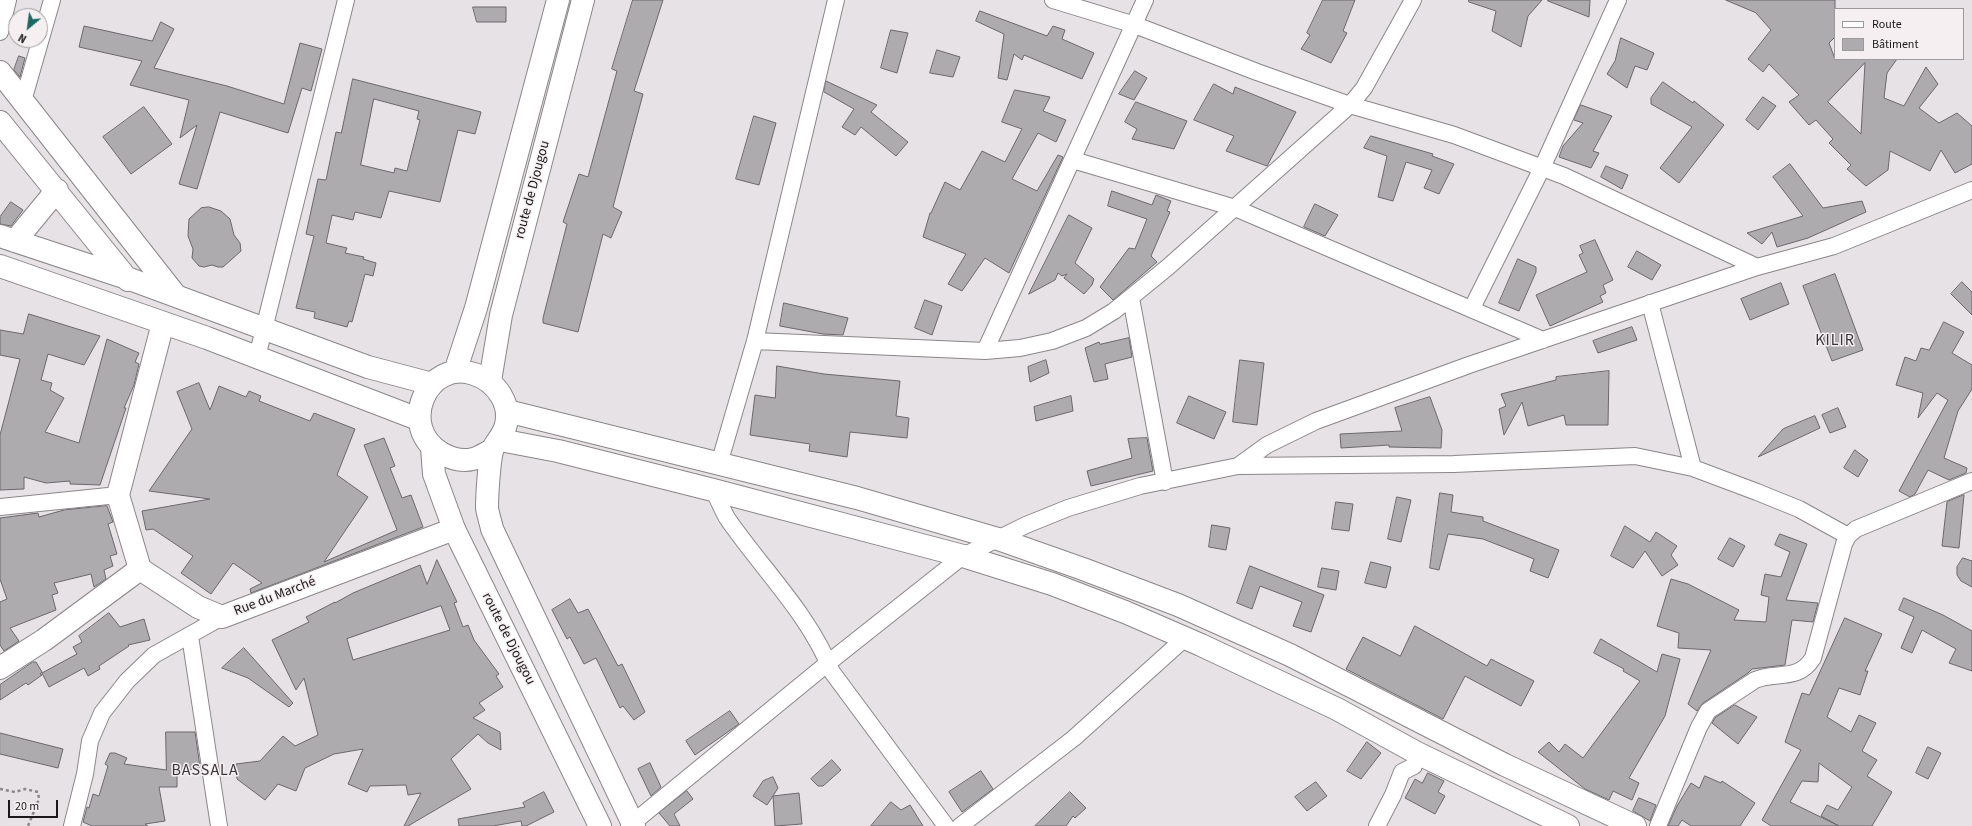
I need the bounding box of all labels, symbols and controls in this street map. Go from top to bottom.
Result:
north arrow [8,8,48,48]
legend [1834,8,1964,60]
text: Route [1872,16,1902,33]
text: N [16,30,29,46]
text: Bâtiment [1872,36,1918,53]
street label: route de Djougou [512,139,554,241]
district label: KILIR [1815,331,1855,351]
street label: Rue du Marché [232,574,318,620]
street label: route de Djougou [478,590,538,688]
district label: BASSALA [171,761,239,781]
scale bar [10,792,60,818]
text: 20 m [15,798,39,815]

